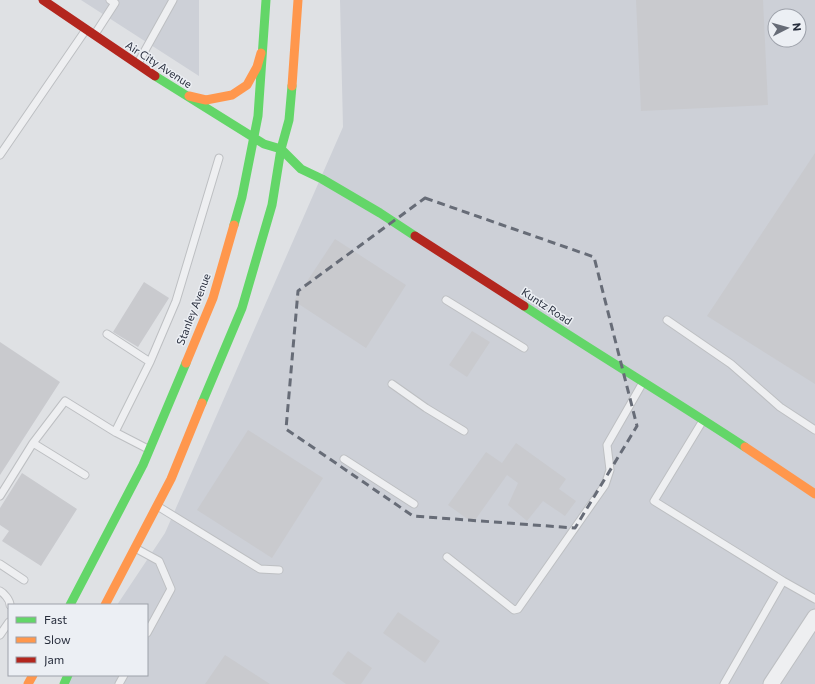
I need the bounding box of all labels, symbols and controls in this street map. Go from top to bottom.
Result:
north arrow [767,8,807,48]
text: N [791,22,804,32]
street label: Air City Avenue [123,38,195,90]
street label: Stanley Avenue [173,271,213,347]
street label: Kuntz Road [519,285,575,327]
legend [8,604,148,676]
text: Fast [44,612,67,626]
text: Slow [44,632,71,646]
text: Jam [44,652,64,667]

